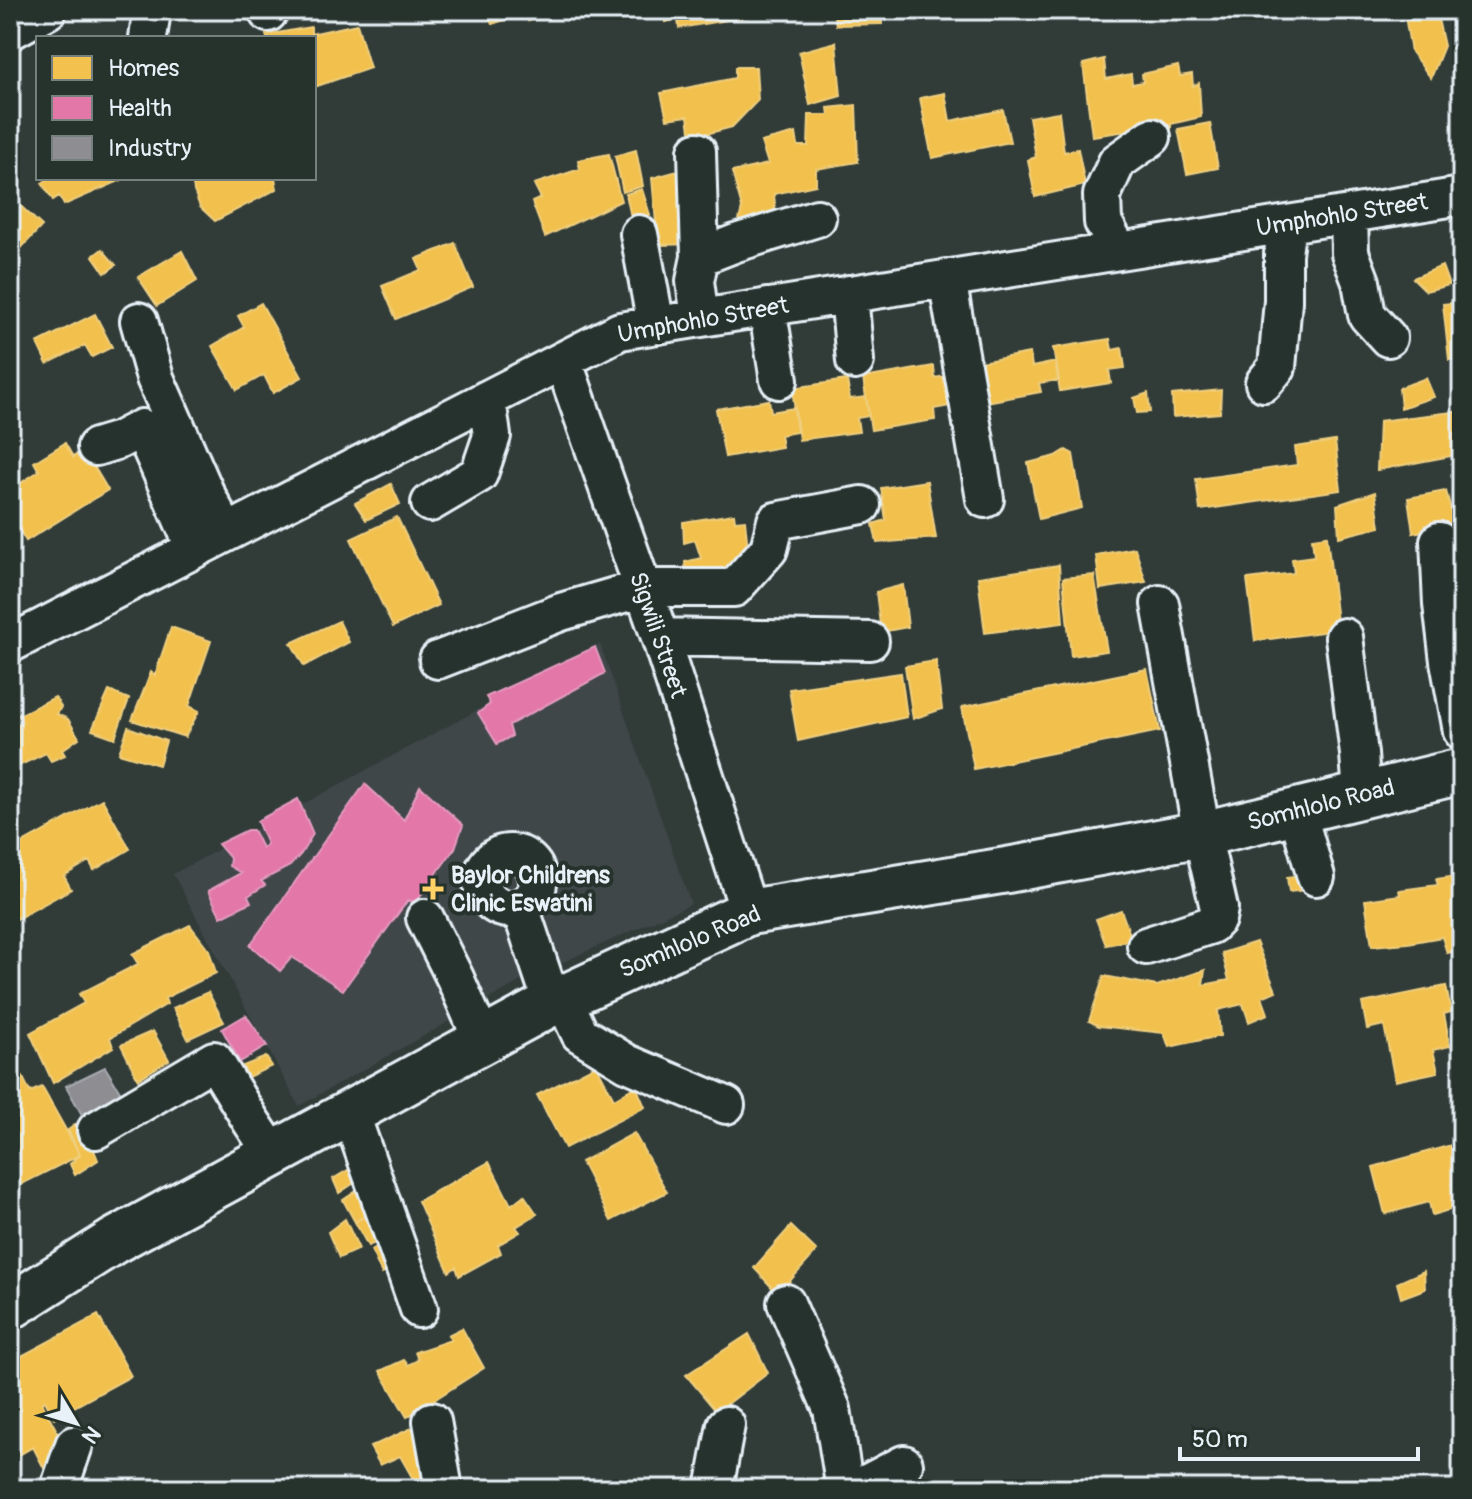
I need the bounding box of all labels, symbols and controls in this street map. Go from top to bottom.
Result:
legend [36,36,316,180]
text: Homes [108,54,180,83]
text: Health [108,94,172,123]
text: Industry [108,134,191,163]
street label: Umphohlo Street [1254,187,1430,243]
street label: Umphohlo Street [615,291,791,349]
street label: Sigwili Street [623,568,693,702]
street label: Somhlolo Road [1244,773,1398,837]
place label: Baylor Childrens Clinic Eswatini [451,861,610,918]
marker: Baylor Childrens Clinic Eswatini [422,878,444,900]
street label: Somhlolo Road [615,899,765,985]
north arrow [36,1383,116,1463]
scale bar [1180,1411,1418,1461]
text: N [75,1420,107,1449]
text: 50 m [1192,1425,1248,1454]

